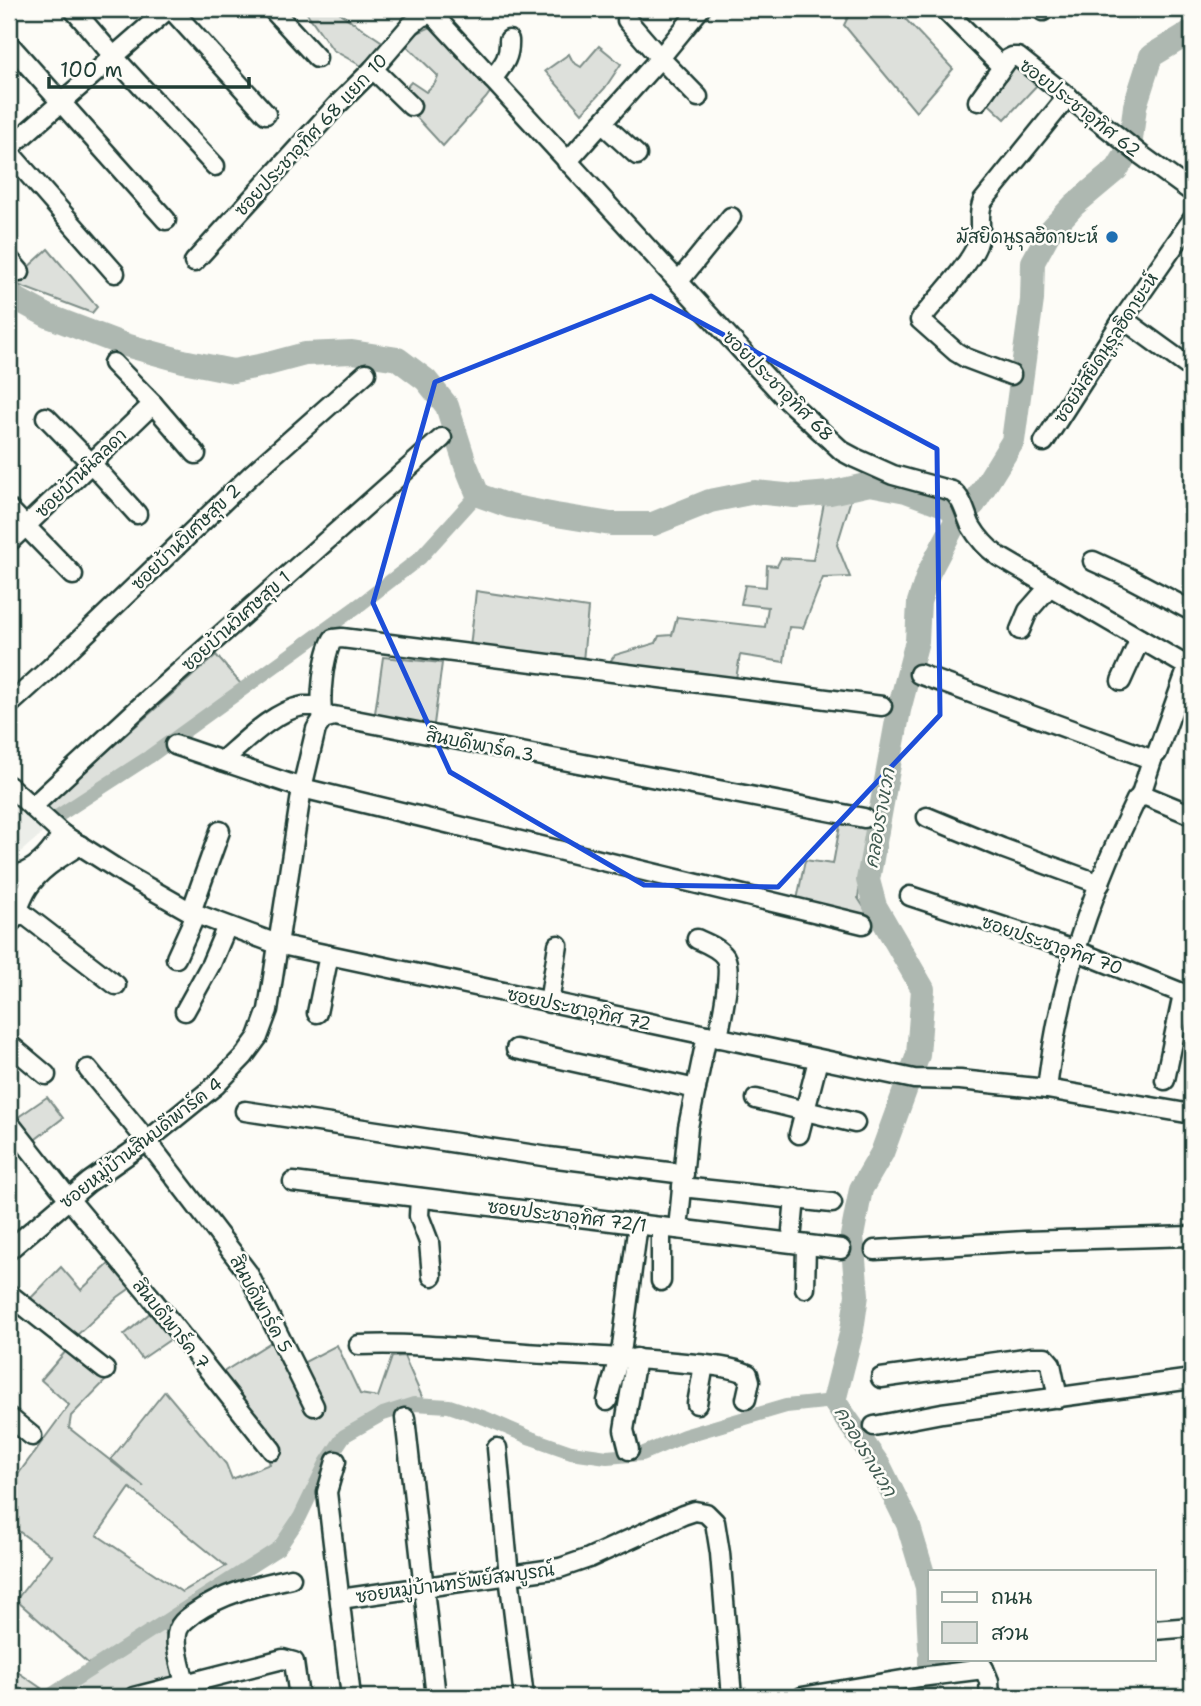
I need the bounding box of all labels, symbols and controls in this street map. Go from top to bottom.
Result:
scale bar [49,46,248,90]
street label: ซอยประชาอุทิศ 68 แยก 10 [229,48,394,223]
street label: ซอยประชาอุทิศ 62 [1013,53,1145,164]
text: 100 m [60,56,123,84]
place label: มัสยิดนูรุลฮิดายะห์ [956,224,1098,251]
marker: มัสยิดนูรุลฮิดายะห์ [1104,229,1120,245]
street label: ซอยมัสยิดนูรุลฮิดายะห์ [1047,267,1166,429]
street label: ซอยประชาอุทิศ 68 [716,325,839,448]
street label: ซอยบ้านนิลลดา [30,423,132,523]
street label: ซอยบ้านวิเศษสุข 2 [126,478,247,597]
street label: ซอยบ้านวิเศษสุข 1 [176,566,297,678]
street label: สินบดีพาร์ค 3 [424,722,536,767]
water label: คลองรางเวก [858,765,901,870]
street label: ซอยประชาอุทิศ 70 [977,910,1126,982]
street label: ซอยประชาอุทิศ 72 [504,982,653,1038]
street label: ซอยหมู่บ้านสินบดีพาร์ค 4 [54,1071,229,1216]
street label: ซอยประชาอุทิศ 72/1 [486,1194,648,1240]
street label: สินบดีพาร์ค 5 [224,1250,299,1357]
street label: สินบดีพาร์ค 7 [127,1273,216,1374]
water label: คลองรางเวก [829,1401,903,1502]
street label: ซอยหมู่บ้านทรัพย์สมบูรณ์ [354,1556,556,1611]
legend [928,1570,1156,1660]
text: ถนน [991,1583,1032,1611]
text: สวน [991,1619,1028,1647]

